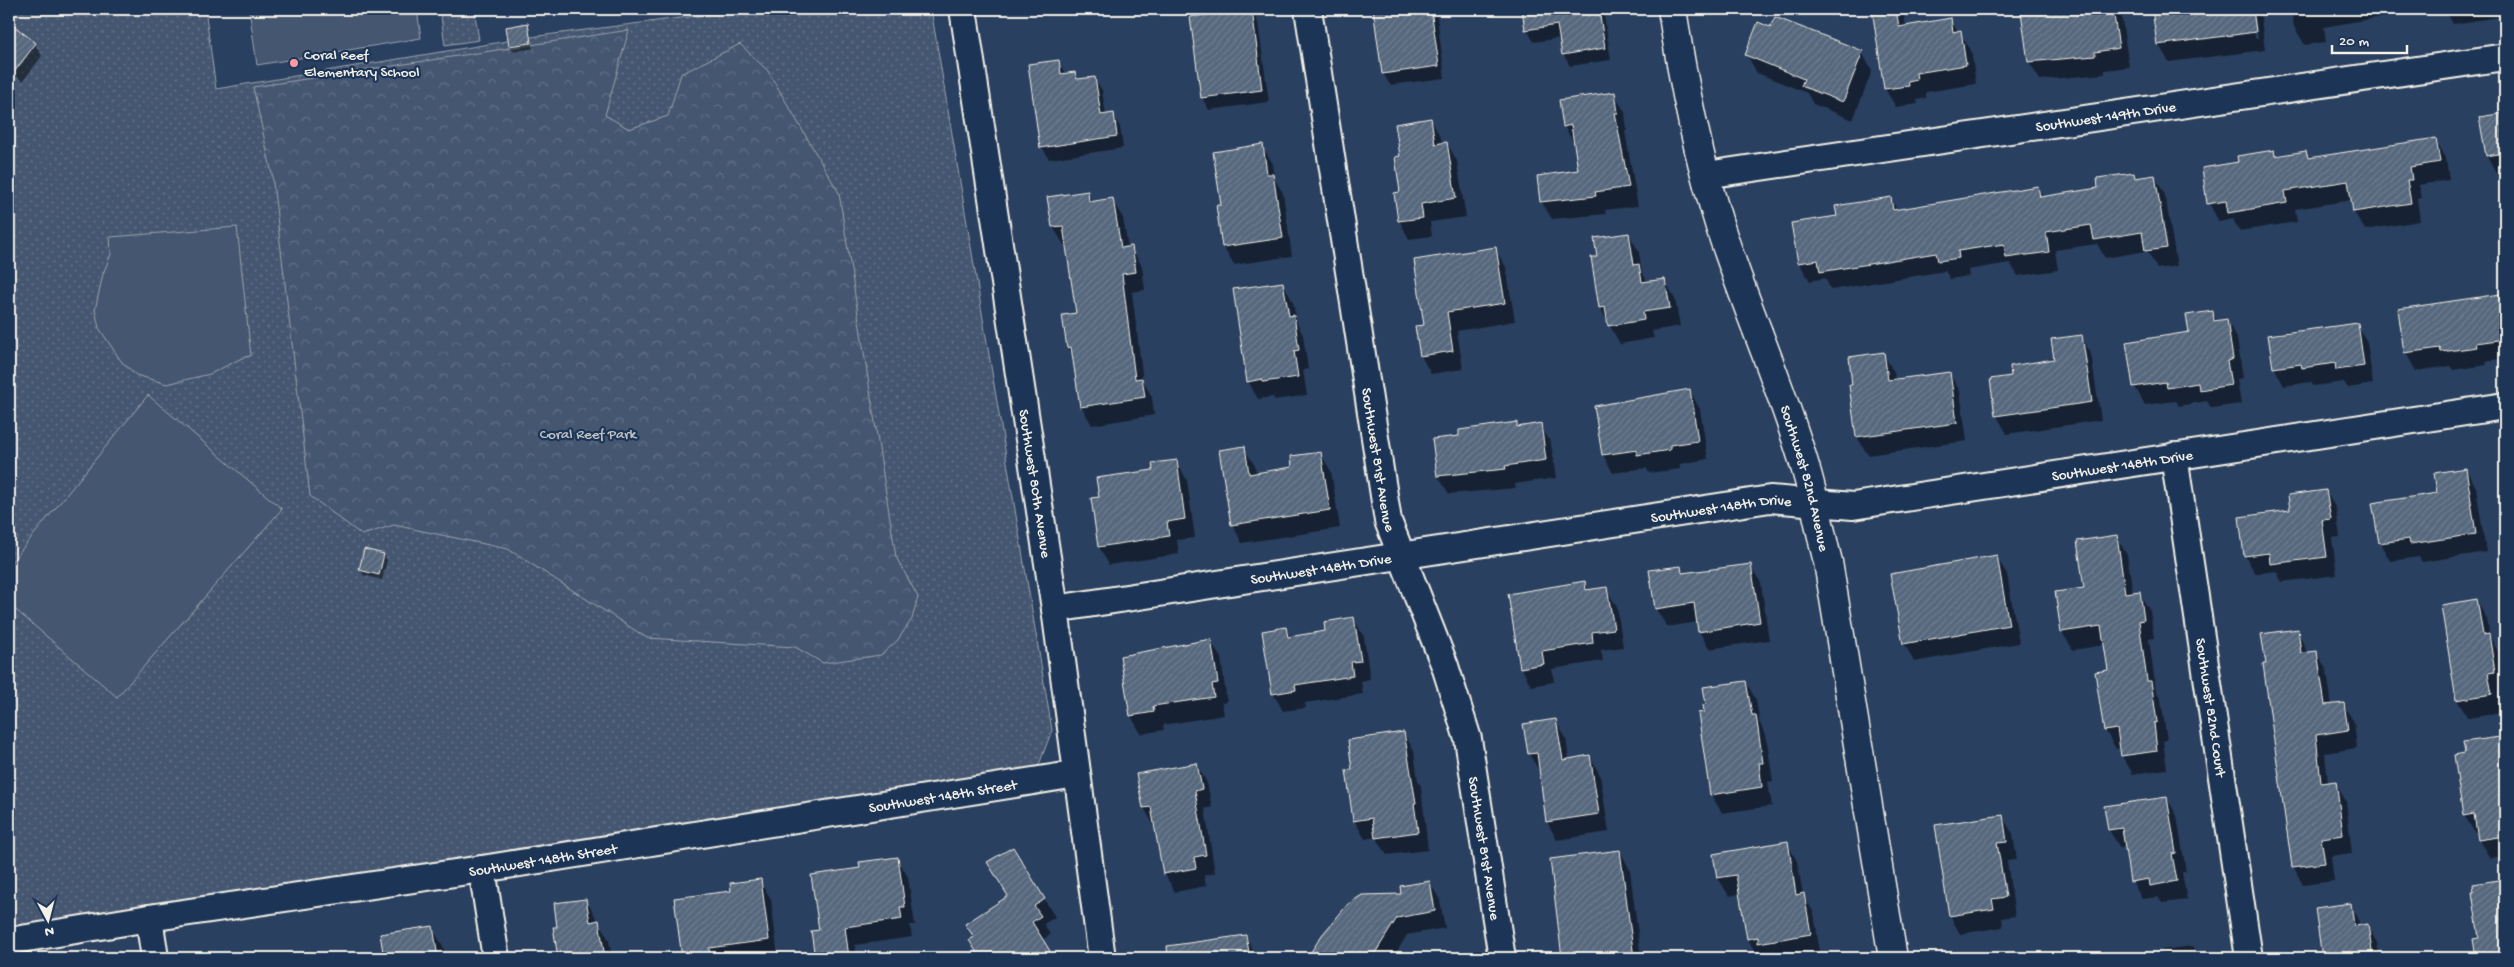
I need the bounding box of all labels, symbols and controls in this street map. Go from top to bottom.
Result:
scale bar [2332,22,2406,54]
text: 20 m [2339,33,2369,51]
place label: Coral Reef Elementary School [304,47,420,82]
marker: Coral Reef Elementary School [288,57,300,69]
street label: Southwest 149th Drive [2035,99,2178,137]
street label: Southwest 81st Avenue [1356,387,1398,535]
street label: Southwest 82nd Avenue [1775,403,1832,554]
street label: Southwest 80th Avenue [1013,408,1054,560]
park label: Coral Reef Park [540,426,638,444]
street label: Southwest 148th Drive [2051,447,2194,486]
street label: Southwest 148th Drive [1650,492,1793,528]
street label: Southwest 148th Drive [1249,550,1393,590]
street label: Southwest 82nd Court [2190,637,2229,780]
street label: Southwest 81st Avenue [1463,775,1503,922]
street label: Southwest 148th Street [868,776,1020,818]
street label: Southwest 148th Street [468,840,620,882]
north arrow [22,894,72,944]
text: N [44,921,55,939]

